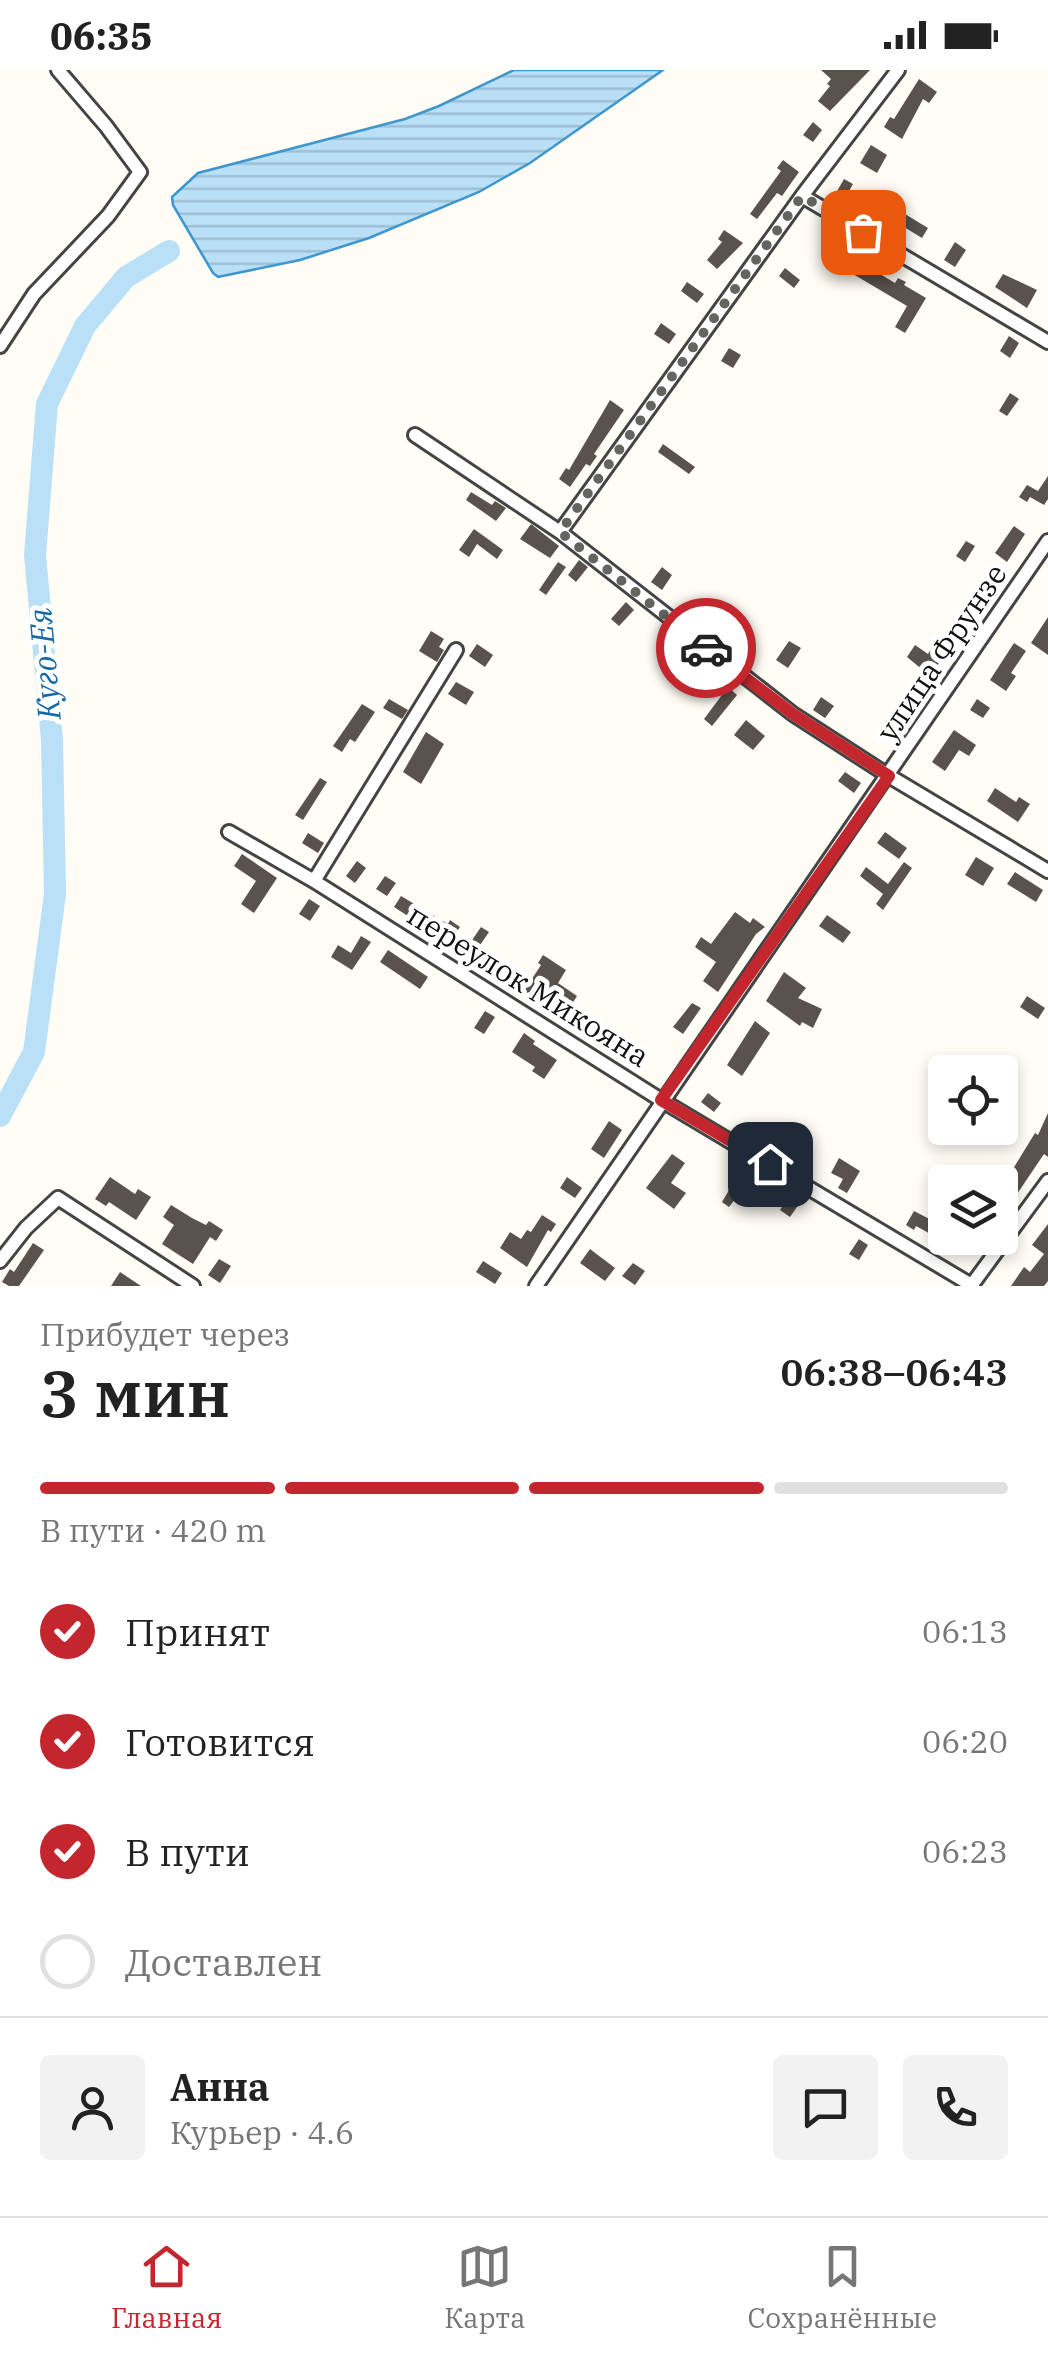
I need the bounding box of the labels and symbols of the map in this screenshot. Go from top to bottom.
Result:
pin [821,190,906,275]
street label: улица Фрунзе [867,556,1015,748]
courier [656,598,756,698]
water label: Куго-Ея [18,606,70,723]
street label: переулок Микояна [400,894,657,1075]
pin [728,1122,813,1207]

